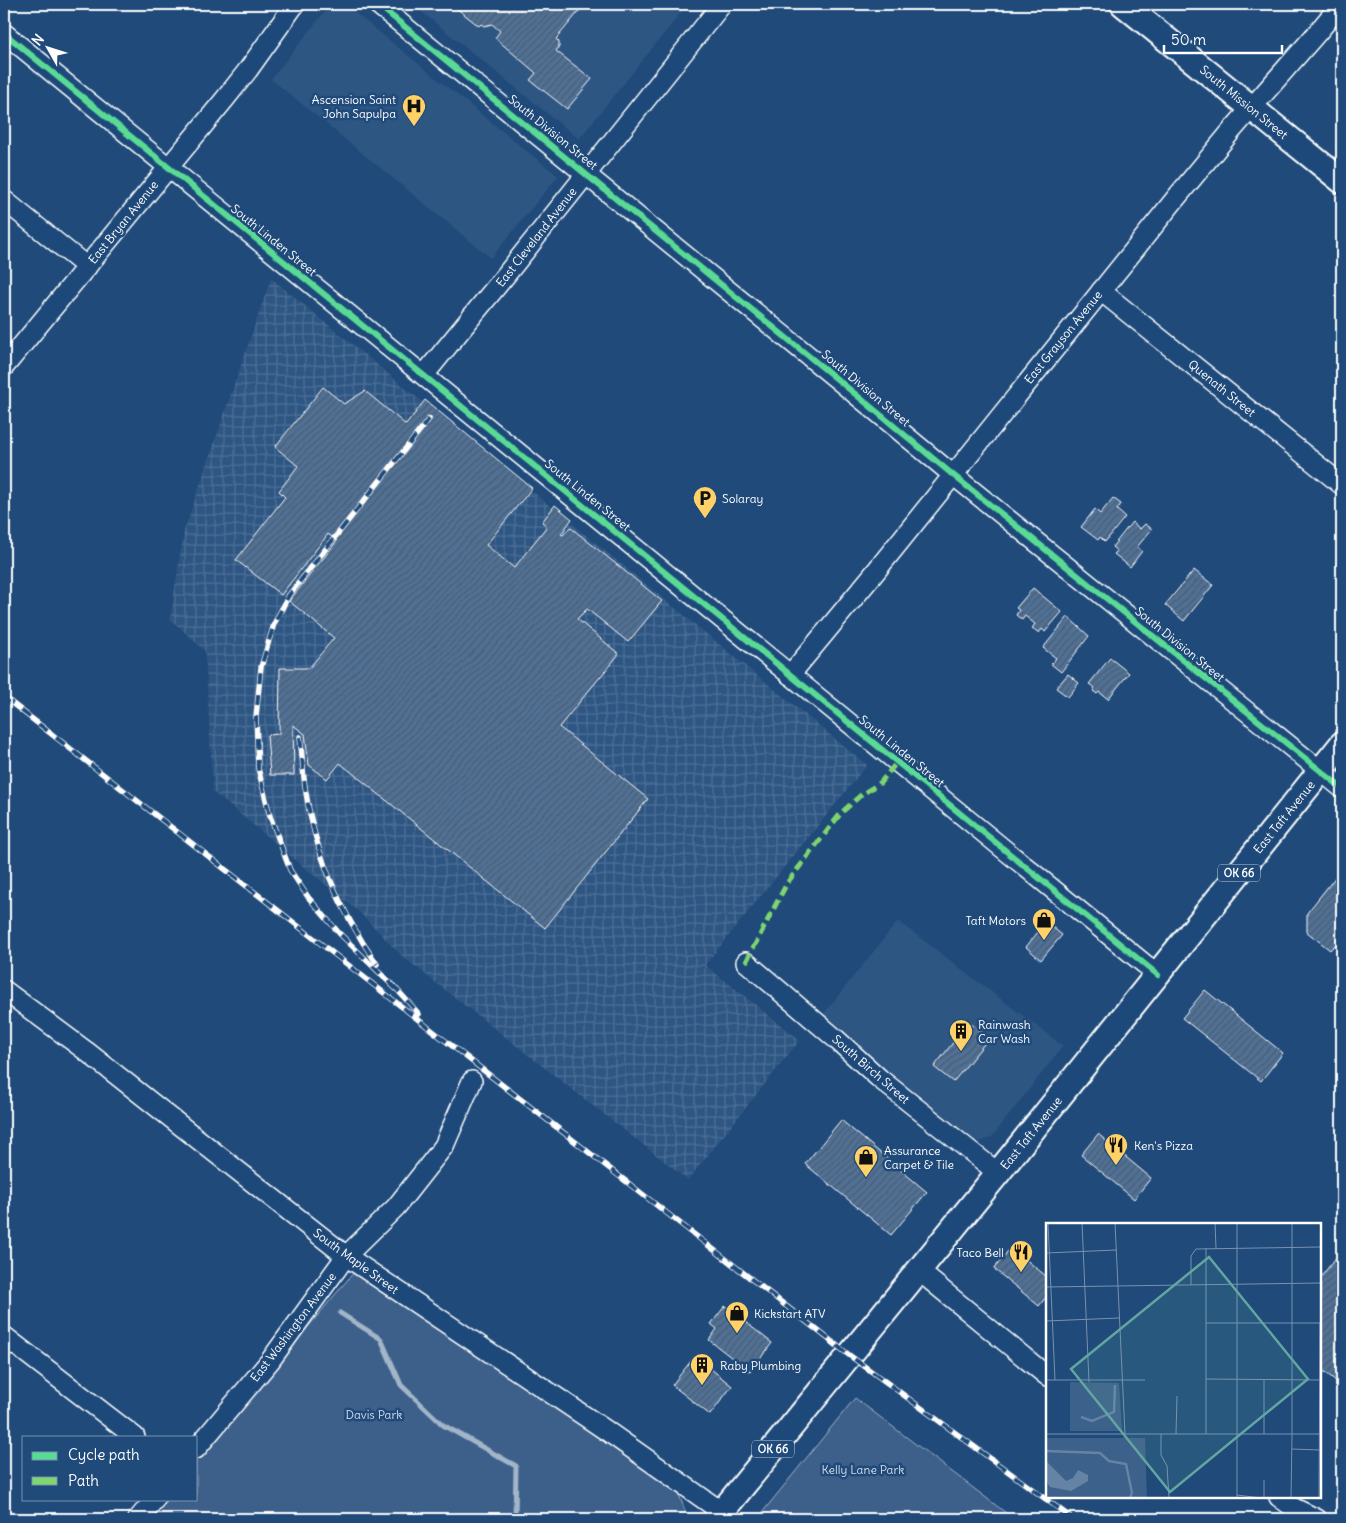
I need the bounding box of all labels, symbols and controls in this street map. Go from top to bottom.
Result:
north arrow [22,22,72,72]
scale bar [1164,22,1281,54]
text: N [28,30,48,49]
text: 50 m [1171,30,1206,49]
street label: South Mission Street [1197,62,1291,142]
street label: South Division Street [505,91,601,173]
place label: Ascension Saint John Sapulpa [312,92,396,121]
hospital icon: Ascension Saint John Sapulpa [401,93,427,127]
street label: East Bryan Avenue [85,177,161,267]
street label: East Cleveland Avenue [493,184,579,290]
street label: South Linden Street [228,201,320,279]
street label: East Grayson Avenue [1021,287,1105,387]
street label: South Division Street [819,347,913,429]
street label: Quenath Street [1185,356,1259,420]
street label: South Linden Street [542,456,634,534]
parking icon: Solaray [692,485,718,519]
place label: Solaray [722,491,763,506]
street label: South Division Street [1132,603,1228,685]
street label: South Linden Street [856,712,948,790]
street label: East Taft Avenue [1250,778,1318,856]
road number: OK 66 [1218,864,1260,881]
shop icon: Taft Motors [1031,907,1057,941]
place label: Taft Motors [965,913,1026,928]
place label: Rainwash Car Wash [978,1017,1031,1046]
building icon: Rainwash Car Wash [948,1018,974,1052]
street label: South Birch Street [829,1031,913,1107]
street label: East Taft Avenue [997,1094,1065,1172]
restaurant icon: Ken's Pizza [1103,1132,1129,1166]
place label: Ken's Pizza [1134,1138,1193,1153]
place label: Assurance Carpet & Tile [884,1143,954,1172]
shop icon: Assurance Carpet & Tile [853,1144,879,1178]
inset map [1046,1223,1321,1498]
street label: South Maple Street [310,1225,402,1297]
restaurant icon: Taco Bell [1008,1239,1034,1273]
place label: Taco Bell [956,1245,1004,1260]
street label: East Washington Avenue [247,1269,339,1385]
shop icon: Kickstart ATV [724,1300,750,1334]
place label: Kickstart ATV [754,1306,826,1321]
building icon: Raby Plumbing [689,1352,715,1386]
place label: Raby Plumbing [720,1358,801,1373]
park label: Davis Park [346,1407,402,1422]
legend [22,1436,198,1500]
road number: OK 66 [752,1440,794,1458]
text: Cycle path [68,1445,140,1464]
park label: Kelly Lane Park [822,1462,905,1477]
text: Path [68,1471,99,1490]

